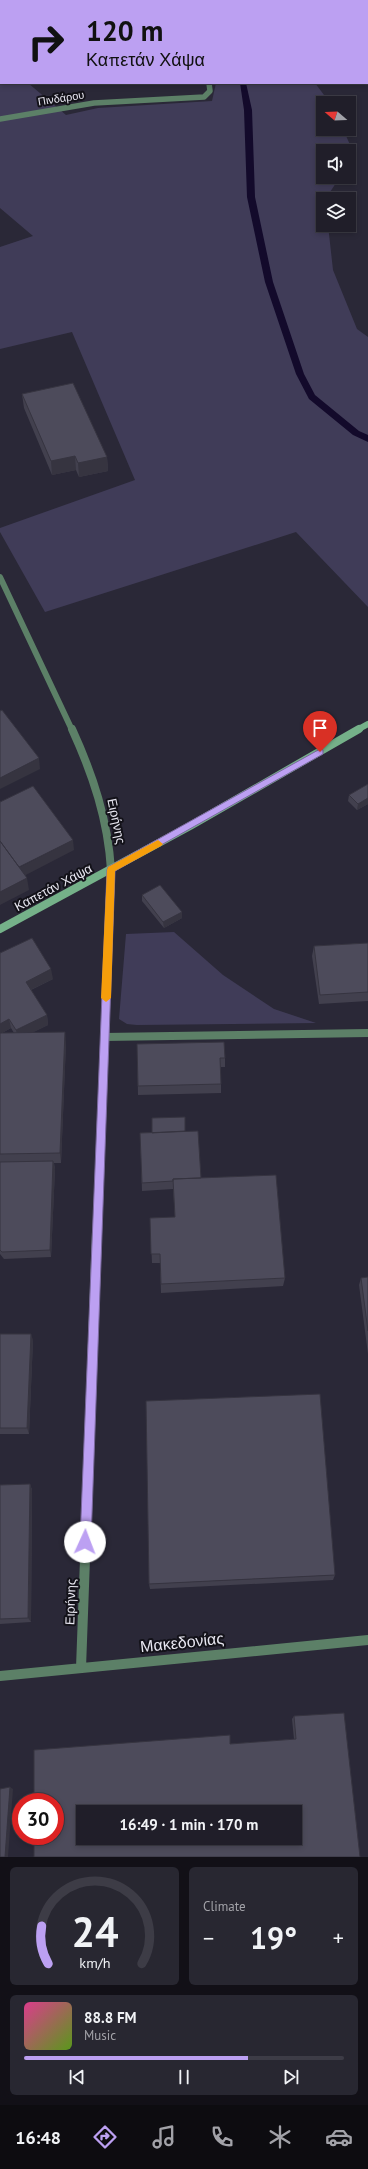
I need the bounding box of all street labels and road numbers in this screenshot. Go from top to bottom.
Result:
street label: Πινδάρου [37,87,85,109]
street label: Ειρήνης [103,797,130,845]
street label: Καπετάν Χάψα [11,860,96,915]
street label: Ειρήνης [61,1579,80,1625]
street label: Μακεδονίας [139,1628,225,1656]

